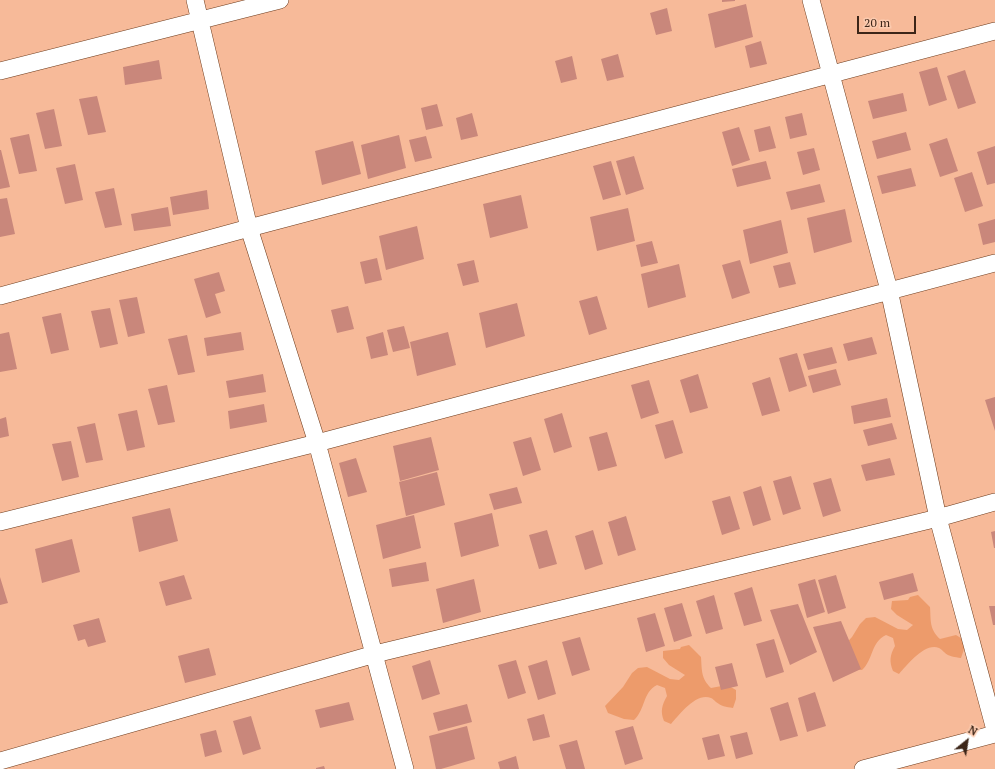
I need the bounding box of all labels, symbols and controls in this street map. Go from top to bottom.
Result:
scale bar [859,8,918,34]
text: 20 m [864,15,890,30]
north arrow [947,721,987,761]
text: N [966,722,980,739]

